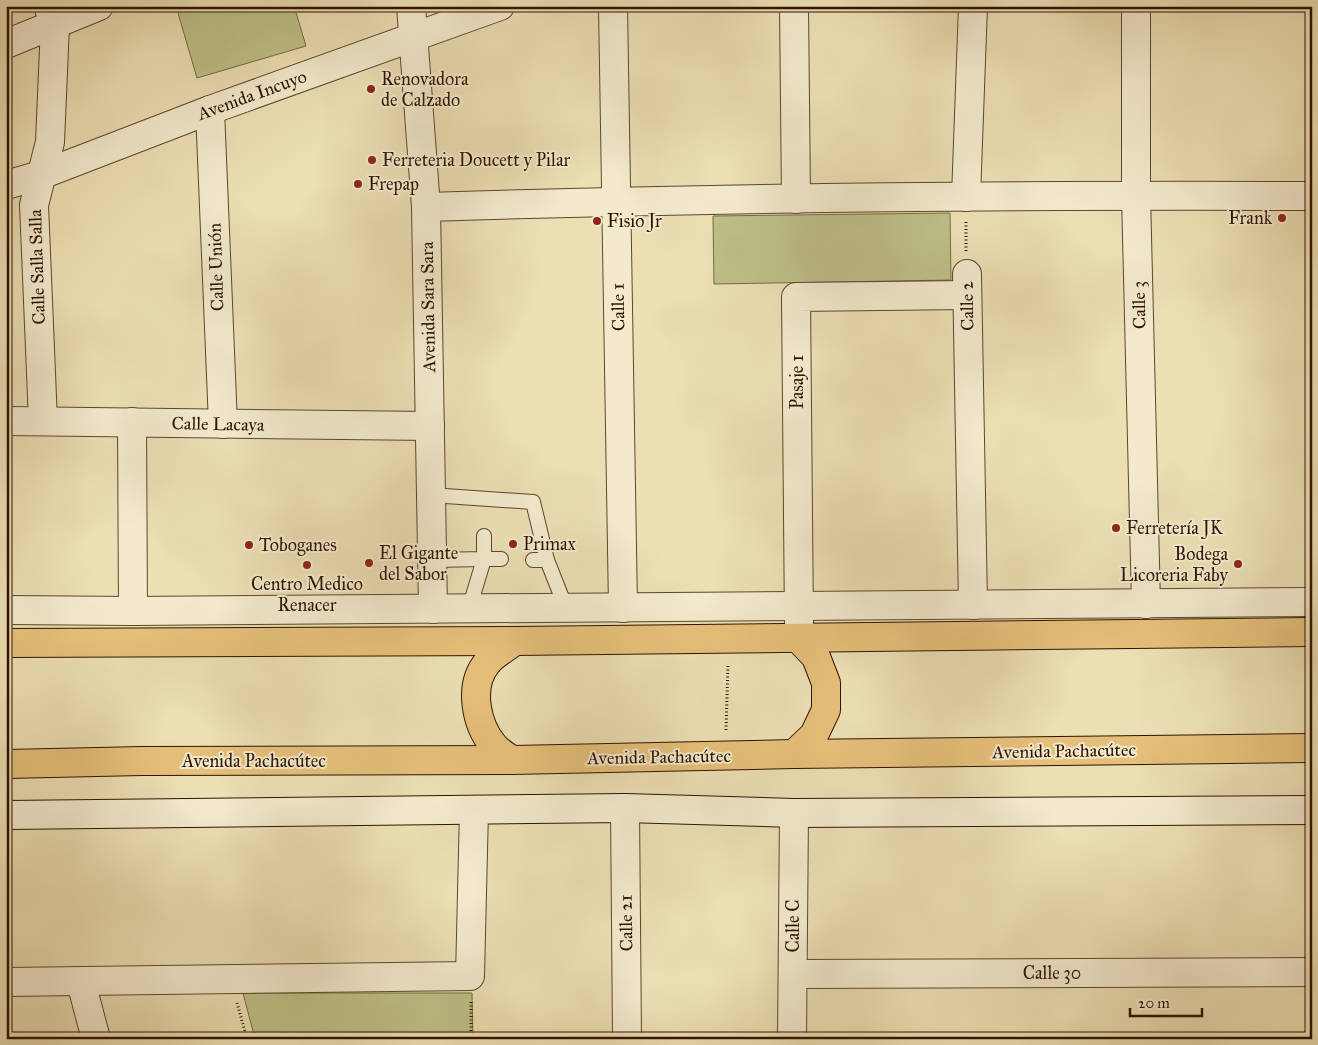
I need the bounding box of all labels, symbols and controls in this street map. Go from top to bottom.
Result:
street label: Avenida Incuyo [194,65,310,125]
place label: Renovadora de Calzado [381,68,469,111]
marker: Renovadora de Calzado [365,83,377,95]
place label: Ferreteria Doucett y Pilar [382,149,571,171]
marker: Ferreteria Doucett y Pilar [366,154,378,166]
place label: Frepap [368,173,419,195]
marker: Frepap [352,178,364,190]
place label: Frank [1228,207,1273,229]
street label: Calle Salla Salla [24,209,50,325]
place label: Fisio Jr [607,210,662,233]
marker: Frank [1276,212,1288,224]
marker: Fisio Jr [591,215,603,227]
street label: Calle Unión [203,222,229,311]
street label: Avenida Sara Sara [416,241,440,374]
street label: Calle 2 [956,281,978,331]
street label: Calle 3 [1128,281,1150,329]
street label: Calle 1 [607,283,629,331]
street label: Pasaje 1 [786,355,808,409]
street label: Calle Lacaya [171,412,265,436]
place label: Ferretería JK [1126,517,1224,540]
marker: Ferretería JK [1110,522,1122,534]
place label: Primax [523,533,576,555]
place label: Toboganes [259,534,337,557]
marker: Primax [507,538,519,550]
marker: Toboganes [243,539,255,551]
place label: El Gigante del Sabor [379,542,458,585]
place label: Bodega Licoreria Faby [1120,543,1229,586]
marker: El Gigante del Sabor [363,557,375,569]
marker: Bodega Licoreria Faby [1232,558,1244,570]
marker: Centro Medico Renacer [301,559,313,571]
place label: Centro Medico Renacer [251,573,363,616]
street label: Avenida Pachacútec [991,739,1137,763]
street label: Avenida Pachacútec [586,745,732,769]
street label: Avenida Pachacútec [181,750,326,772]
street label: Calle 21 [615,894,637,952]
street label: Calle C [782,899,804,953]
street label: Calle 30 [1023,962,1081,984]
scale bar [1130,985,1203,1017]
text: 20 m [1138,994,1170,1012]

